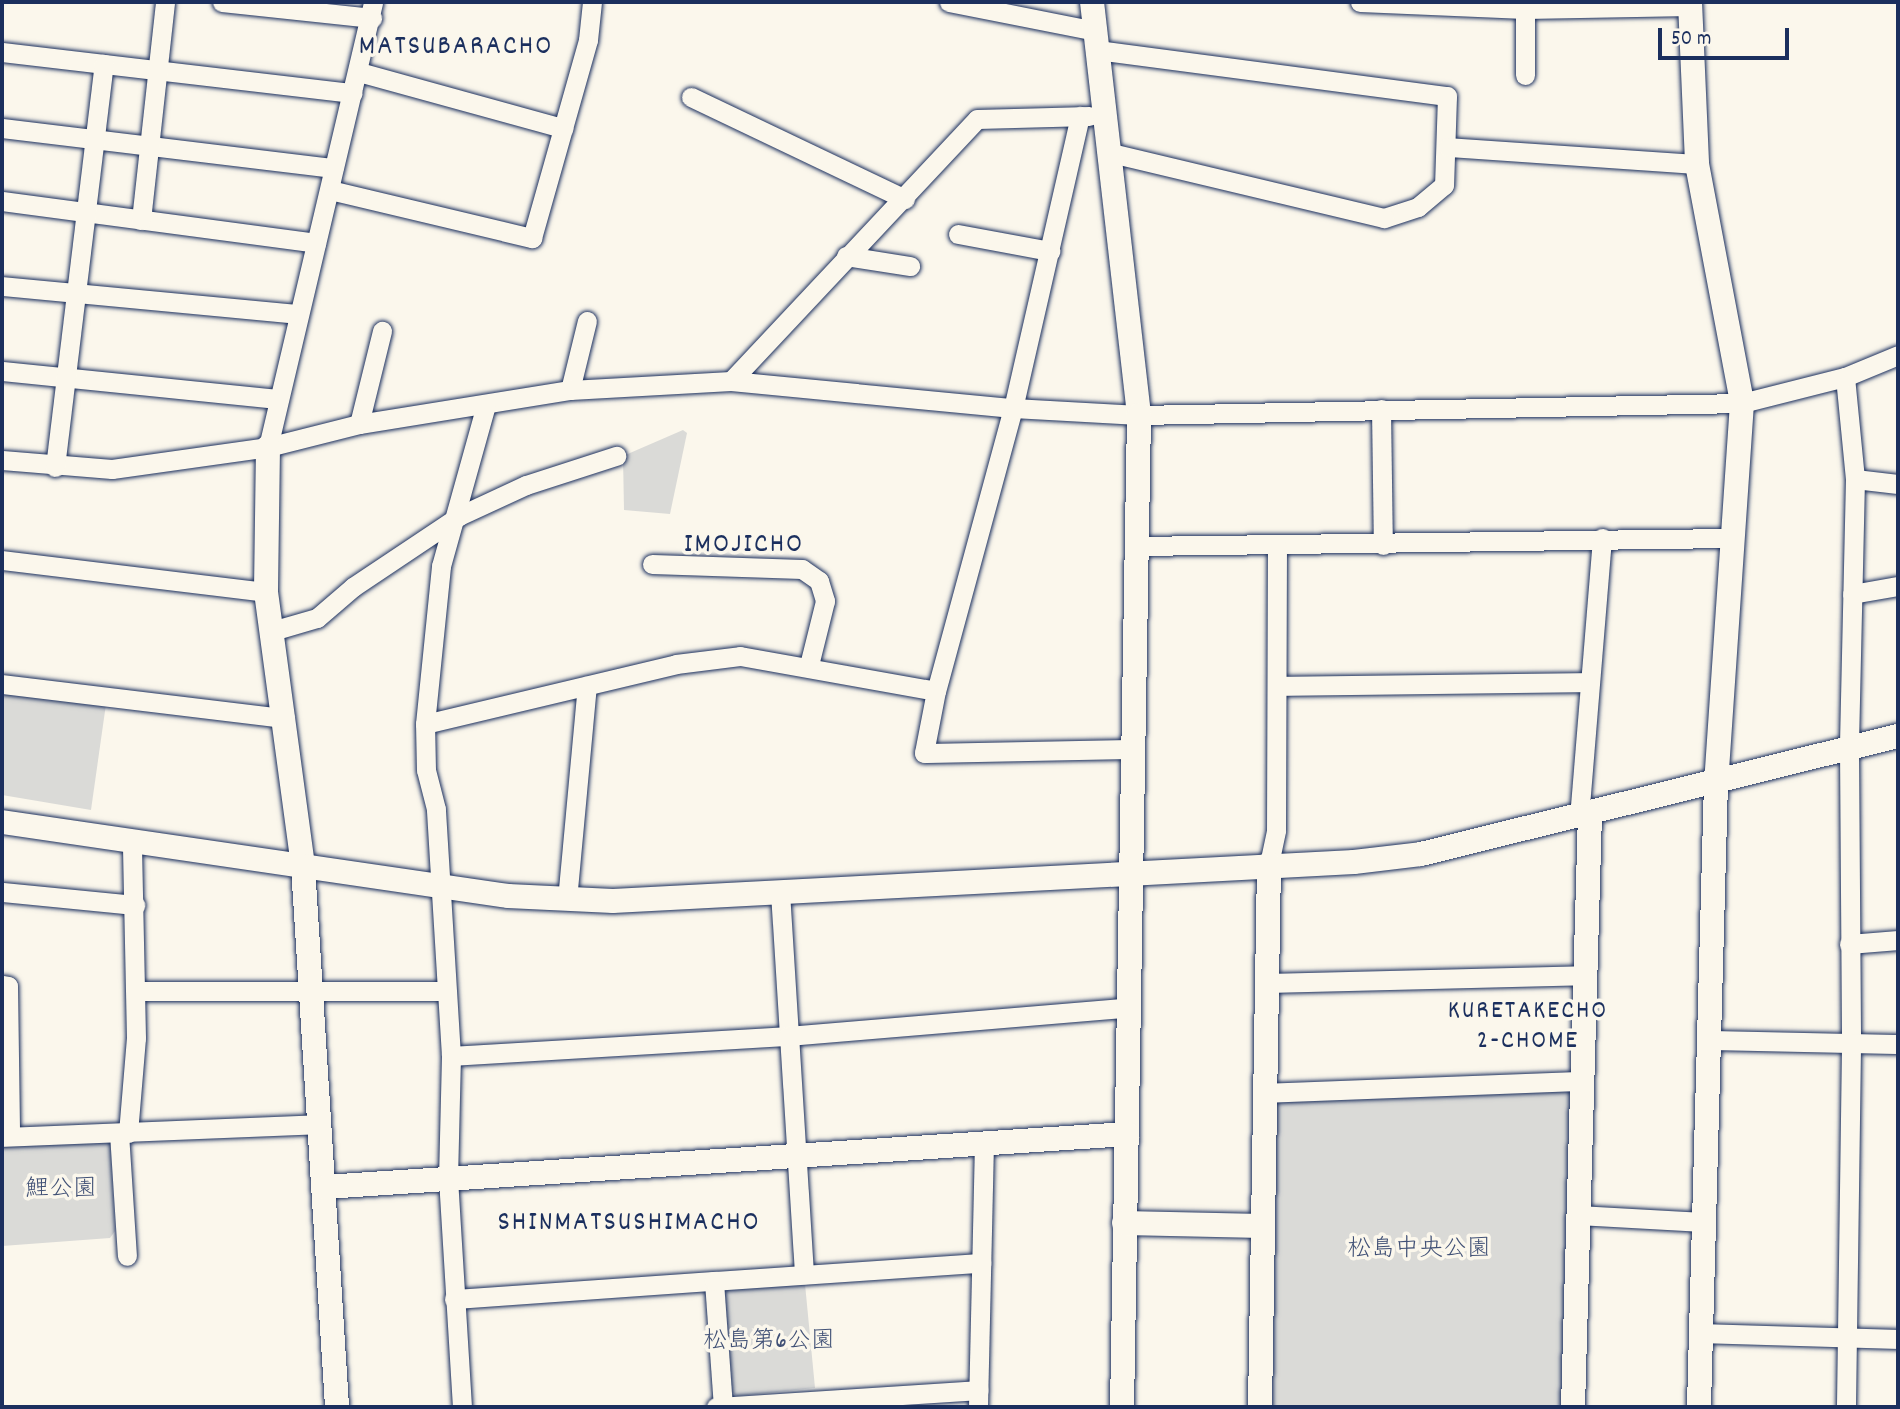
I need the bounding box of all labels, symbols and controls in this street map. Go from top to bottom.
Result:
scale bar [1662,14,1793,58]
text: 50 m [1671,25,1711,55]
district label: MATSUBARACHO [360,31,552,65]
district label: IMOJICHO [685,529,803,563]
district label: KURETAKECHO 2-CHOME [1449,996,1607,1058]
park label: 鯉公園 [25,1177,97,1205]
district label: SHINMATSUSHIMACHO [500,1207,758,1241]
park label: 松島中央公園 [1347,1237,1491,1265]
park label: 松島第6公園 [703,1329,835,1357]

